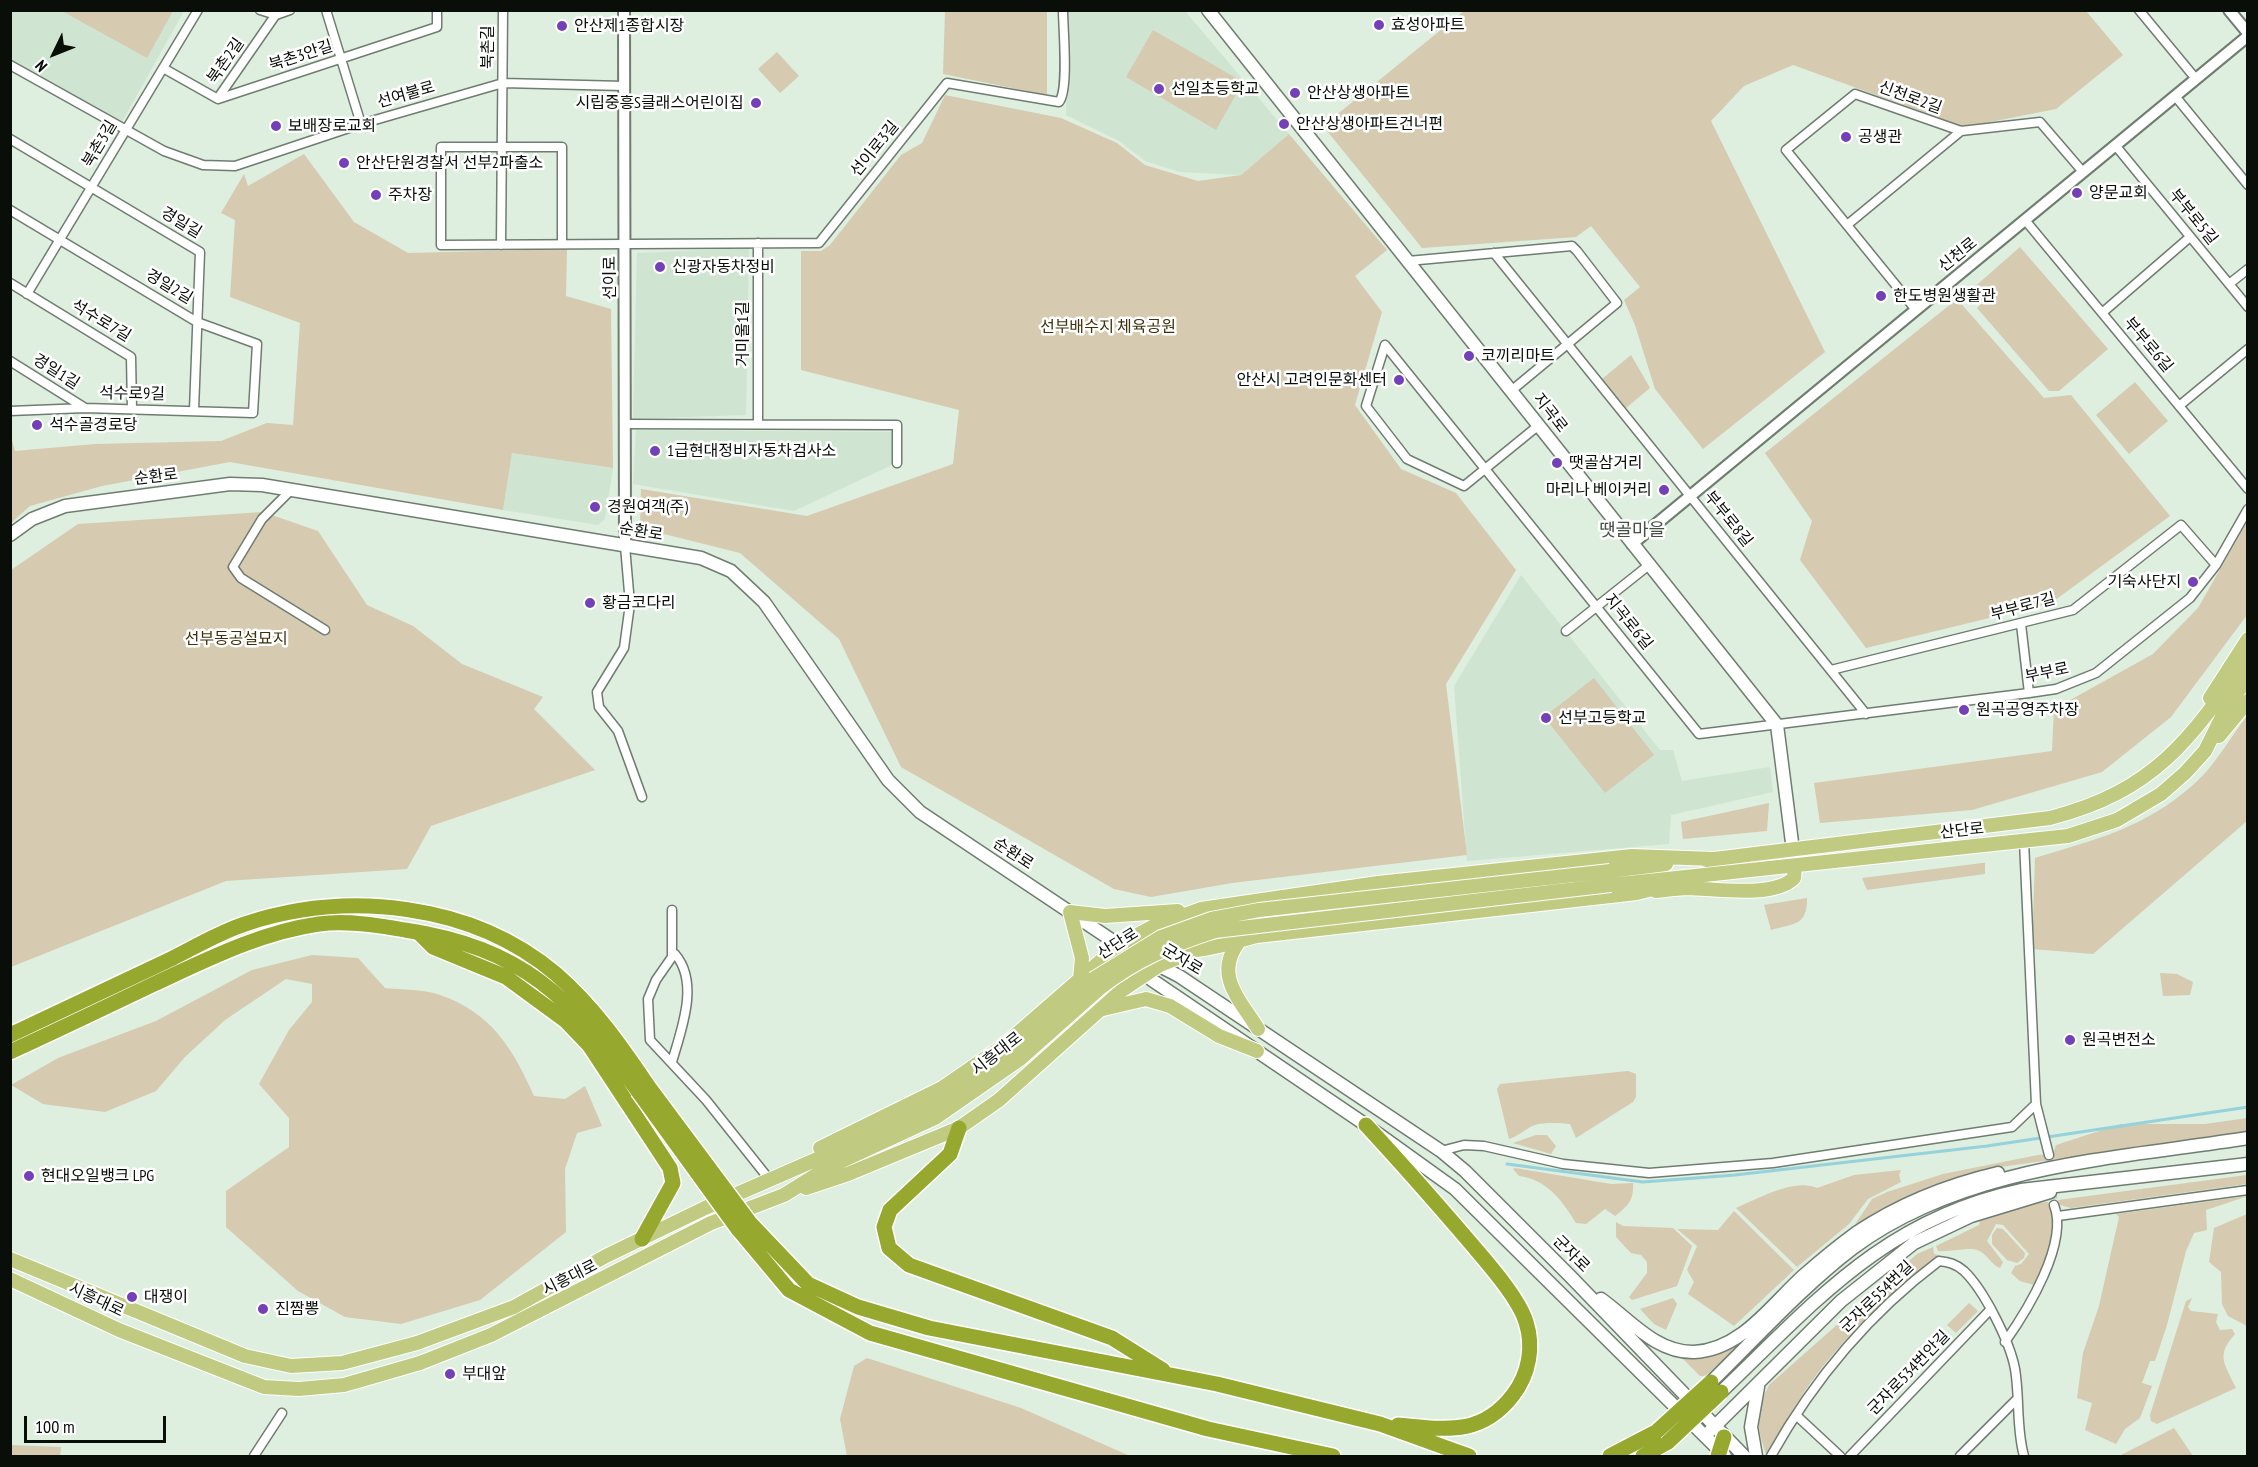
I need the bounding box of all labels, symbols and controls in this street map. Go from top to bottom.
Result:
place label: 효성아파트 [1391,15,1465,35]
place label: 안산제1종합시장 [574,16,684,36]
marker: 효성아파트 [1372,18,1386,32]
marker: 안산제1종합시장 [555,19,569,33]
north arrow [24,24,84,84]
street label: 북촌길 [478,25,498,69]
street label: 북촌2길 [203,34,249,88]
street label: 북촌3안길 [267,37,335,75]
text: N [31,56,51,76]
street label: 선여불로 [375,78,437,112]
street label: 신천로2길 [1876,78,1944,118]
place label: 선일초등학교 [1171,79,1259,99]
marker: 선일초등학교 [1152,82,1166,96]
place label: 안산상생아파트 [1307,83,1410,103]
marker: 안산상생아파트 [1288,86,1302,100]
place label: 시립중흥S클래스어린이집 [575,93,744,113]
marker: 시립중흥S클래스어린이집 [749,96,763,110]
place label: 안산상생아파트건너편 [1296,114,1443,134]
place label: 보배장로교회 [288,116,376,136]
street label: 북촌3길 [79,117,121,171]
street label: 선이로3길 [847,117,903,181]
marker: 안산상생아파트건너편 [1277,117,1291,131]
marker: 보배장로교회 [269,119,283,133]
place label: 공생관 [1858,127,1902,147]
marker: 공생관 [1839,130,1853,144]
place label: 안산단원경찰서 선부2파출소 [356,153,543,173]
marker: 안산단원경찰서 선부2파출소 [337,156,351,170]
place label: 양문교회 [2089,183,2148,203]
place label: 주차장 [388,185,432,205]
street label: 부부로5길 [2165,185,2221,249]
marker: 양문교회 [2070,186,2084,200]
marker: 주차장 [369,188,383,202]
street label: 경일길 [157,203,205,243]
street label: 신천로 [1935,234,1981,276]
street label: 선이로 [600,256,620,300]
place label: 신광자동차정비 [672,257,775,277]
marker: 신광자동차정비 [653,260,667,274]
street label: 경일2길 [142,266,196,308]
place label: 한도병원생활관 [1893,286,1996,306]
marker: 한도병원생활관 [1874,289,1888,303]
street label: 석수로7길 [68,296,134,346]
street label: 거미울1길 [733,301,753,367]
street label: 부부로6길 [2119,314,2177,376]
park label: 선부배수지 체육공원 [1040,317,1176,337]
place label: 코끼리마트 [1481,346,1555,366]
marker: 코끼리마트 [1462,349,1476,363]
street label: 경일1길 [29,350,83,394]
place label: 안산시 고려인문화센터 [1236,370,1387,390]
marker: 안산시 고려인문화센터 [1392,373,1406,387]
street label: 석수로9길 [99,384,165,404]
street label: 지곡로 [1529,390,1571,436]
place label: 석수골경로당 [49,415,137,435]
marker: 석수골경로당 [30,418,44,432]
place label: 1급현대정비자동차검사소 [667,441,836,461]
marker: 1급현대정비자동차검사소 [648,444,662,458]
place label: 땟골삼거리 [1569,453,1643,473]
marker: 땟골삼거리 [1550,456,1564,470]
street label: 순환로 [133,465,179,489]
place label: 마리나 베이커리 [1546,480,1652,500]
marker: 마리나 베이커리 [1657,483,1671,497]
street label: 부부로8길 [1700,487,1756,551]
place label: 경원여객(주) [607,497,688,517]
marker: 경원여객(주) [588,500,602,514]
street label: 순환로 [618,519,664,545]
district label: 땟골마을 [1599,520,1665,542]
place label: 기숙사단지 [2107,572,2181,592]
marker: 기숙사단지 [2186,575,2200,589]
street label: 부부로7길 [1989,589,2057,625]
street label: 지곡로6길 [1600,590,1656,654]
place label: 황금코다리 [602,593,676,613]
marker: 황금코다리 [583,596,597,610]
park label: 선부동공설묘지 [184,629,288,649]
street label: 부부로 [2023,659,2071,687]
place label: 원곡공영주차장 [1976,700,2079,720]
marker: 원곡공영주차장 [1957,703,1971,717]
place label: 선부고등학교 [1558,708,1646,728]
marker: 선부고등학교 [1539,711,1553,725]
street label: 산단로 [1939,819,1985,843]
street label: 순환로 [989,834,1037,874]
street label: 산단로 [1094,924,1142,964]
street label: 군자로 [1158,940,1206,980]
street label: 시흥대로 [968,1028,1026,1080]
place label: 원곡변전소 [2082,1030,2156,1050]
marker: 원곡변전소 [2063,1033,2077,1047]
place label: 현대오일뱅크 LPG [41,1166,154,1186]
marker: 현대오일뱅크 LPG [22,1169,36,1183]
street label: 군자로 [1549,1232,1593,1276]
street label: 시흥대로 [539,1256,601,1300]
street label: 군자로554번길 [1836,1257,1918,1337]
street label: 시흥대로 [65,1279,127,1321]
place label: 대쟁이 [144,1287,188,1307]
marker: 대쟁이 [125,1290,139,1304]
place label: 진짬뽕 [275,1299,319,1319]
marker: 진짬뽕 [256,1302,270,1316]
street label: 군자로534번안길 [1864,1327,1954,1419]
place label: 부대앞 [462,1364,506,1384]
marker: 부대앞 [443,1367,457,1381]
scale bar [27,1404,170,1442]
text: 100 m [35,1415,75,1438]

